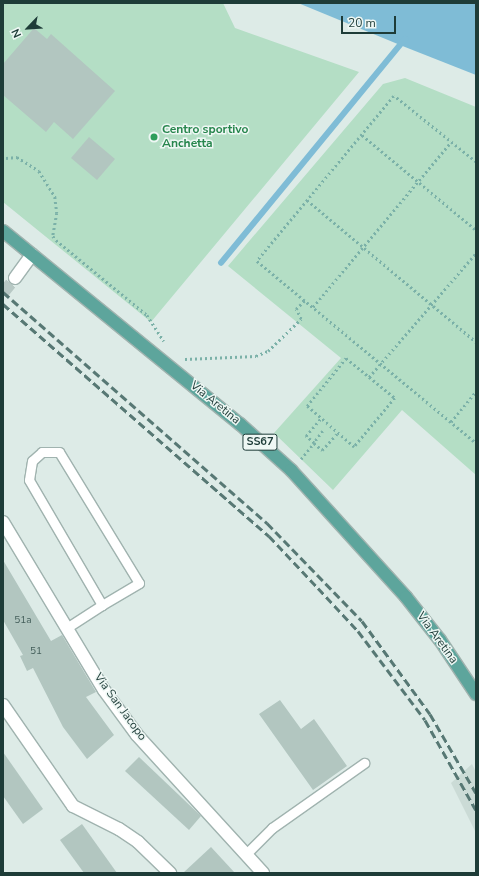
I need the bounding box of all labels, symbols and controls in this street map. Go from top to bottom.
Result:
north arrow [8,8,48,48]
scale bar [343,8,398,34]
text: 20 m [348,15,376,31]
text: N [8,26,25,40]
place label: Centro sportivo Anchetta [162,123,248,151]
marker: Centro sportivo Anchetta [149,132,159,142]
street label: Via Aretina [187,379,243,427]
road number: SS67 [242,433,278,451]
street label: Via Aretina [414,609,460,667]
house number: 51a [14,615,32,627]
house number: 51 [30,646,42,658]
street label: Via San Jacopo [91,670,149,744]

